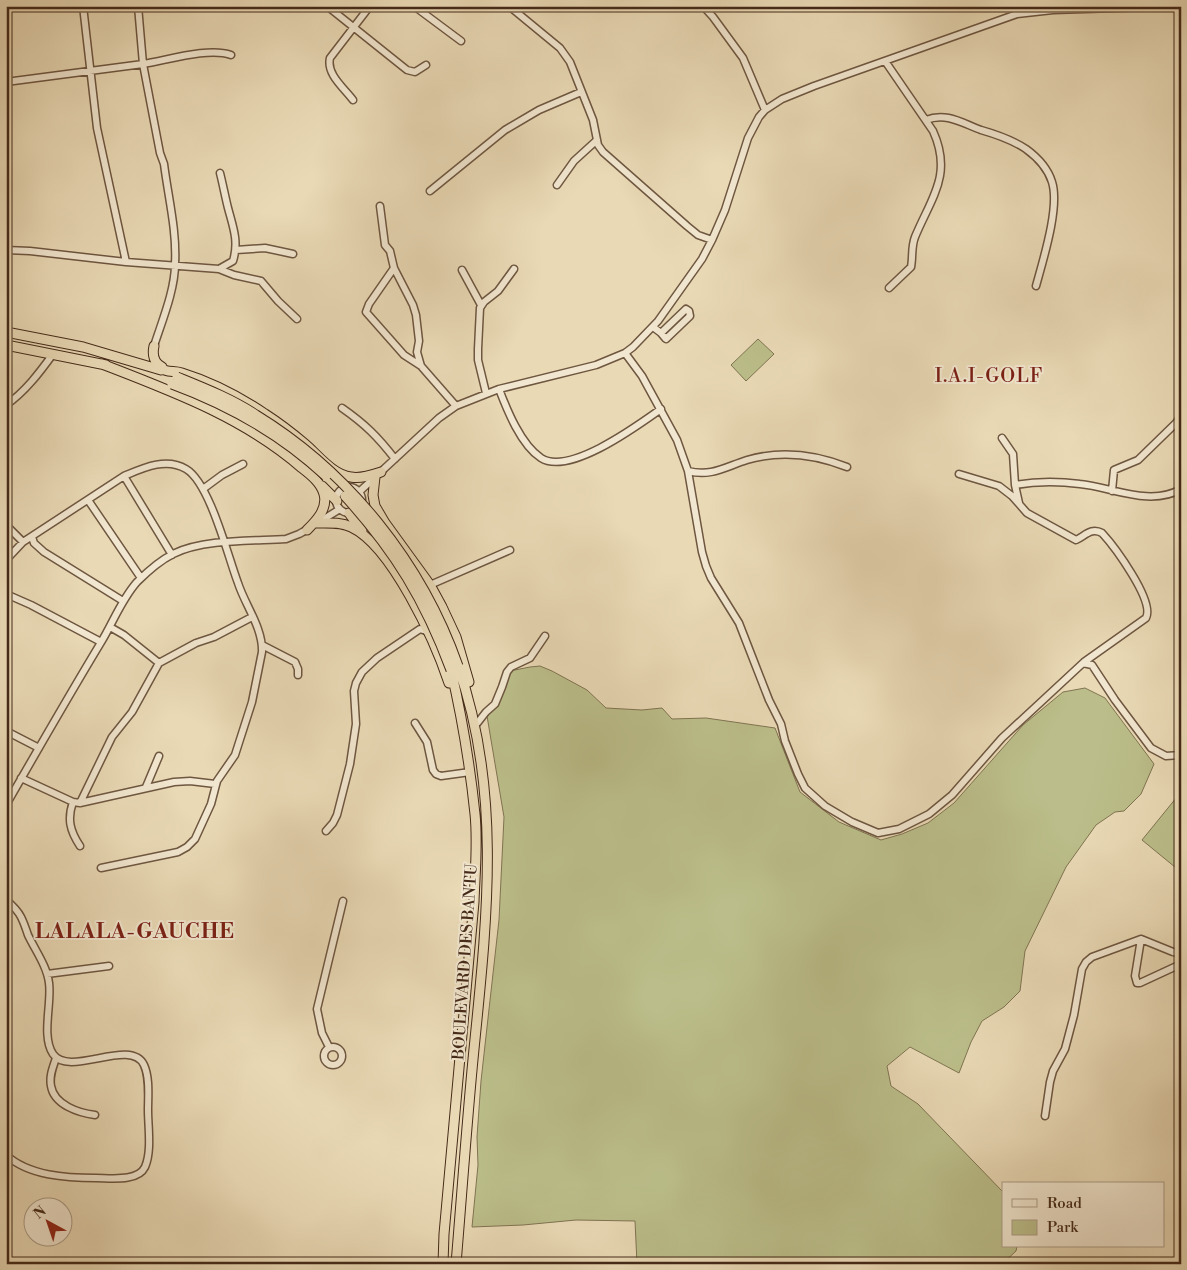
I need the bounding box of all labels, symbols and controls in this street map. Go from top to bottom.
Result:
district label: I.A.I-GOLF [935,364,1043,388]
street label: BOULEVARD DES BANTU [448,863,482,1062]
district label: LALALA-GAUCHE [35,919,235,945]
legend [1002,1182,1164,1248]
text: Road [1047,1194,1082,1213]
north arrow [22,1198,72,1248]
text: N [30,1202,50,1223]
text: Park [1047,1218,1079,1237]

